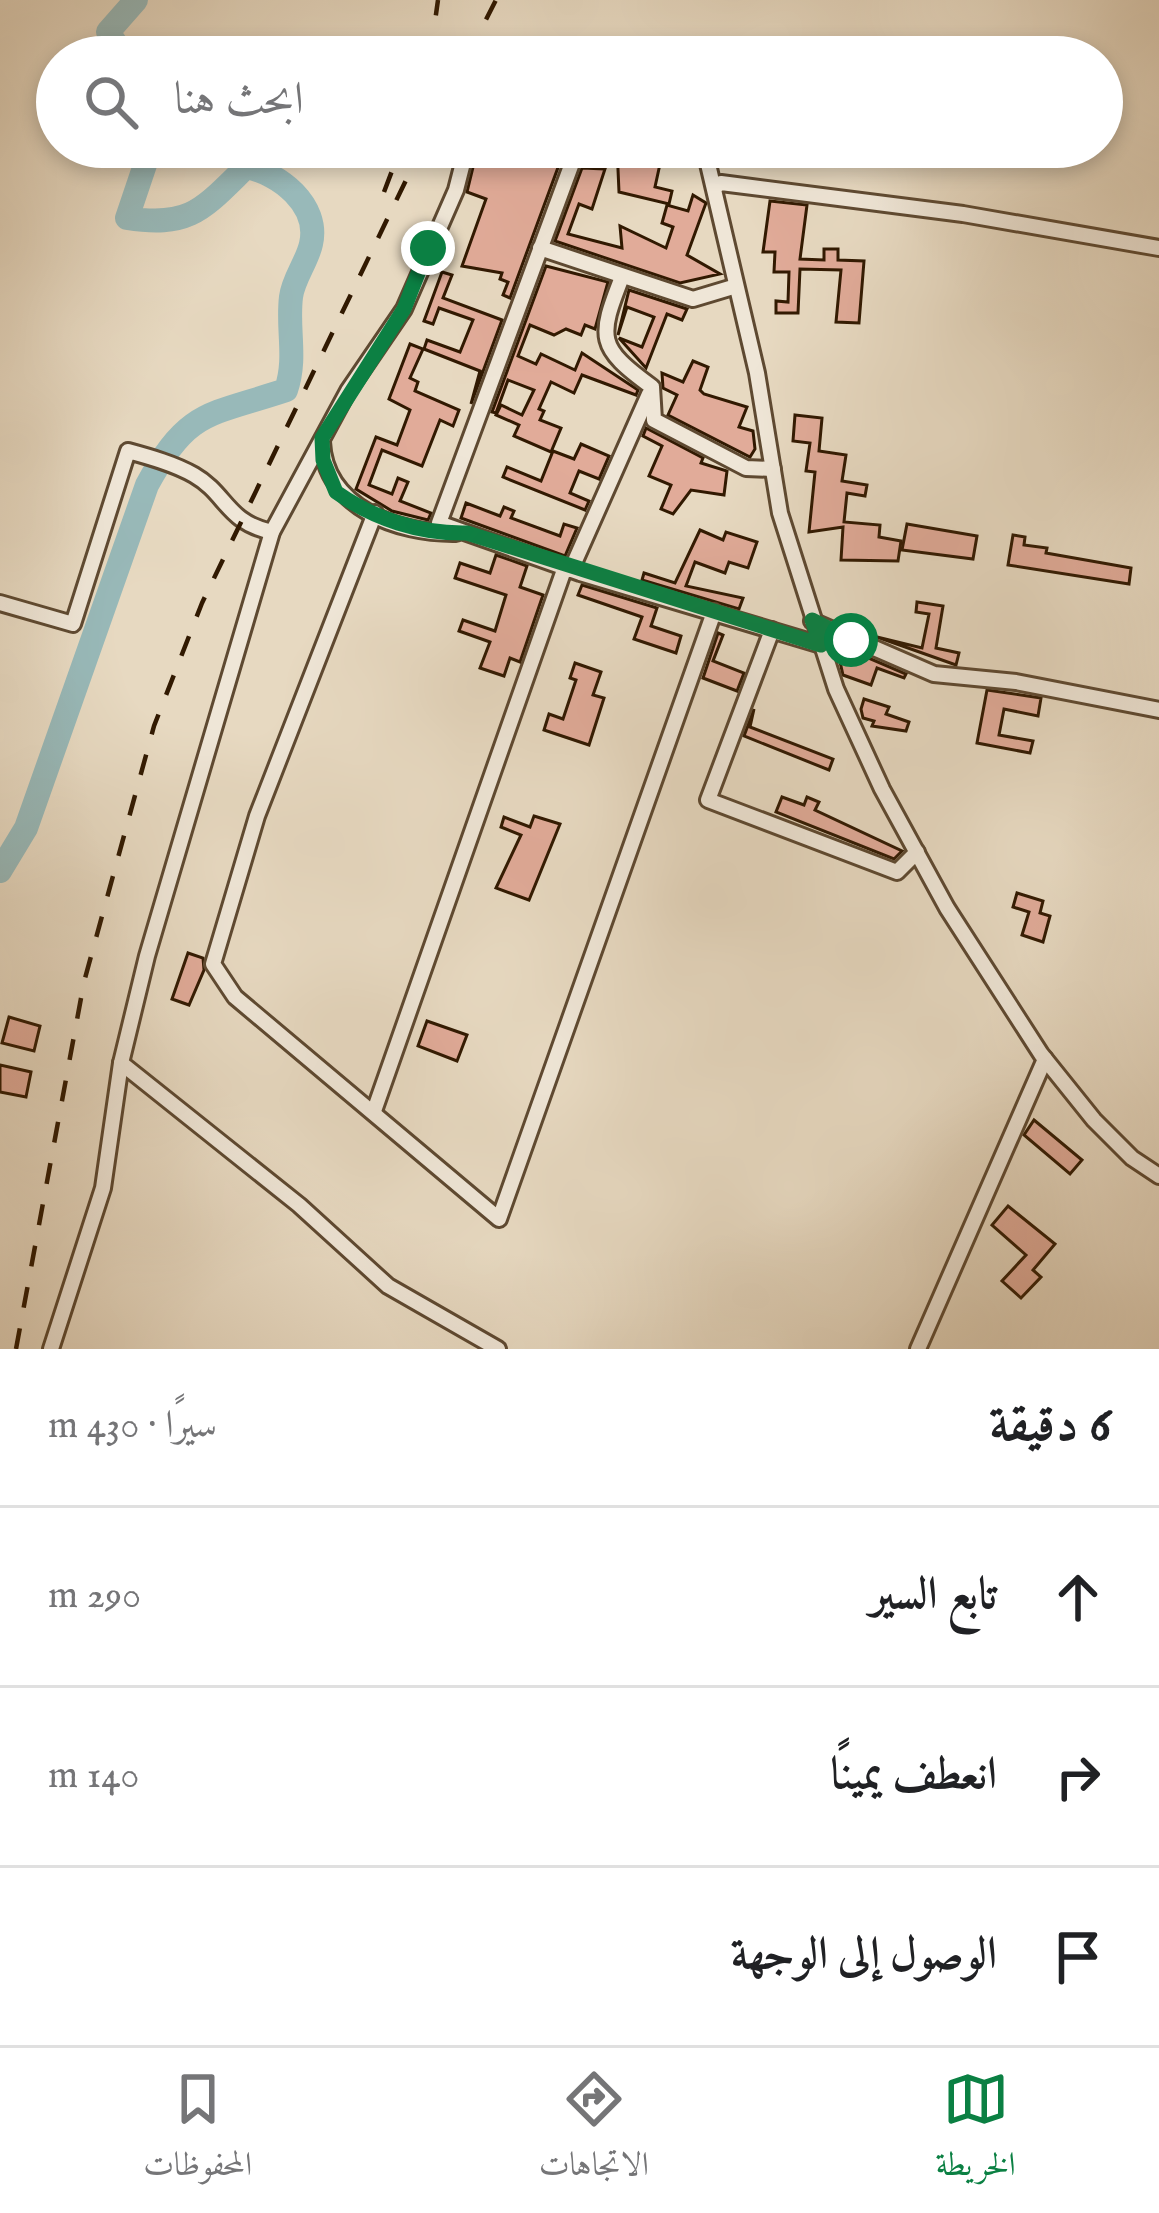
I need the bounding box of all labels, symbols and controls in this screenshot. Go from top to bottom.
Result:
search box [36,36,1123,168]
icon: search [78,69,144,135]
text: ابحث هنا [174,72,304,129]
route end [401,221,455,275]
route start [824,613,878,667]
text: 6 دقيقة [989,1394,1111,1459]
text: سيرًا · 430 m [48,1402,217,1451]
icon: ahead [1045,1564,1111,1630]
text: تابع السير [870,1567,997,1624]
text: 290 m [48,1572,141,1621]
icon: right [1045,1744,1111,1810]
text: انعطف يمينًا [830,1747,997,1804]
text: 140 m [48,1752,139,1801]
icon: arrive [1045,1924,1111,1990]
text: الوصول إلى الوجهة [731,1927,997,1984]
tab: المحفوظات [143,2066,252,2196]
tab: الاتجاهات [539,2066,649,2196]
tab: الخريطة [935,2066,1016,2196]

